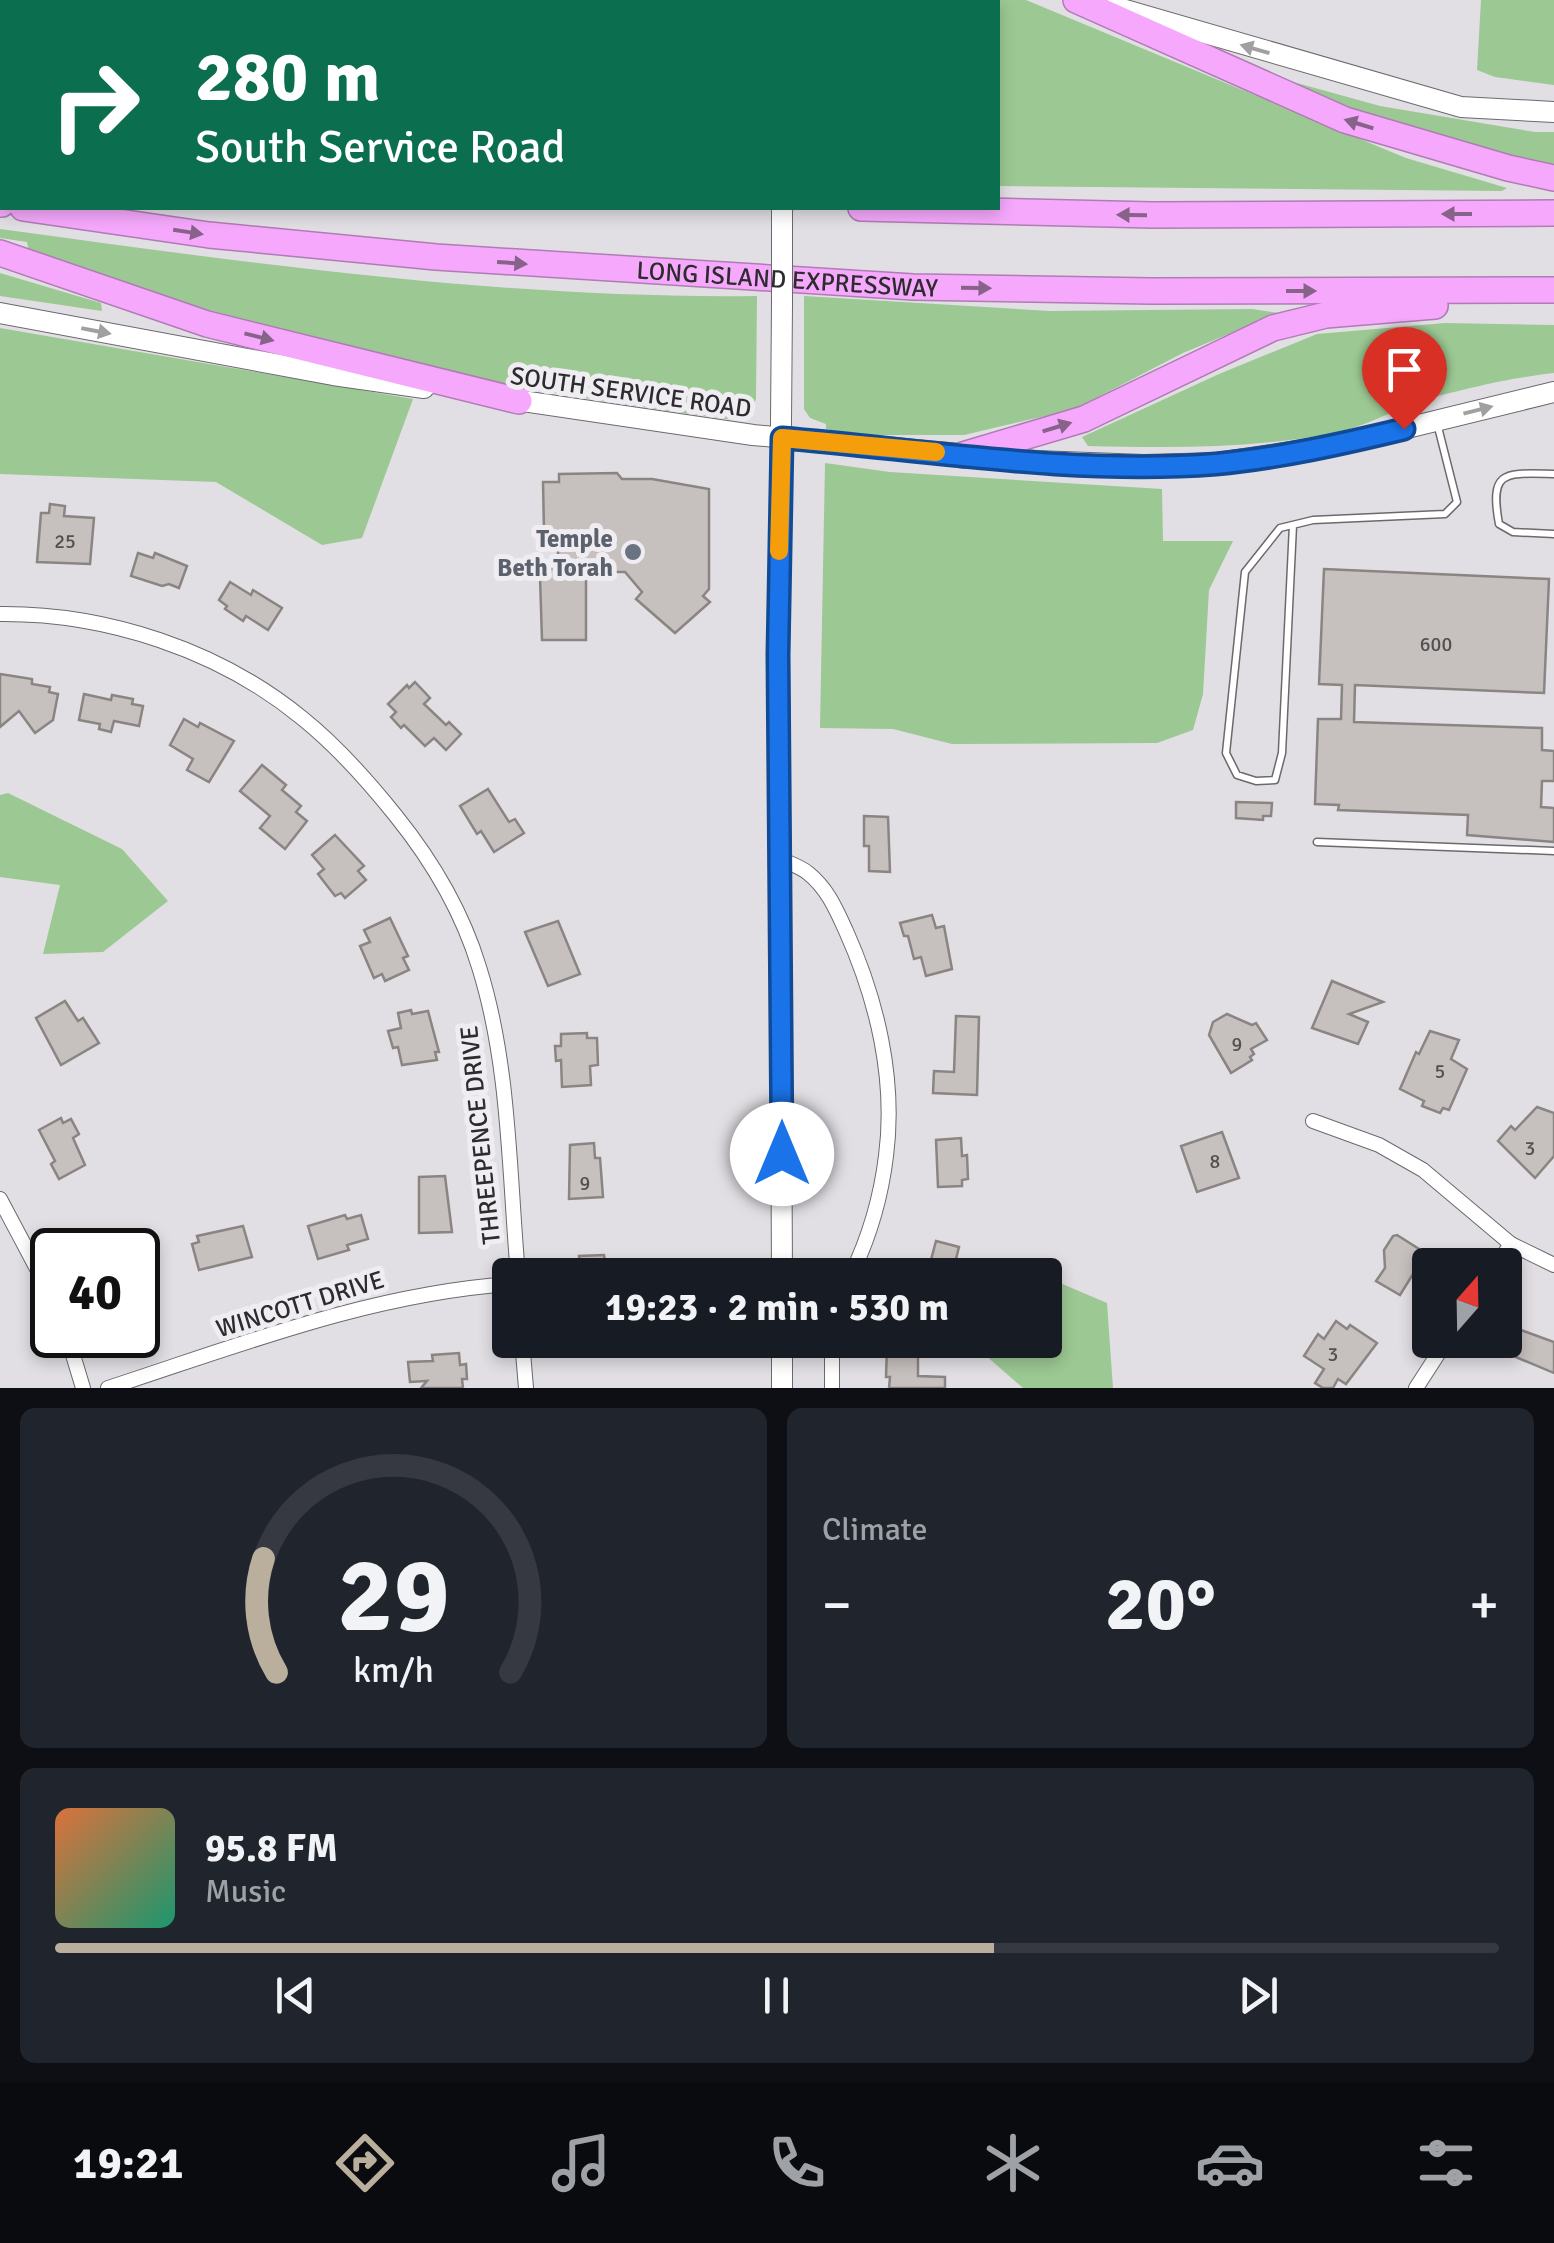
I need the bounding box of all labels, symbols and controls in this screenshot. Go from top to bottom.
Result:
text: 280 m [195,34,380,120]
icon: right [30,40,160,170]
one-way arrow [1239,41,1269,56]
one-way arrow [1344,115,1374,130]
text: South Service Road [195,120,565,175]
one-way arrow [1115,206,1147,222]
one-way arrow [1440,206,1472,222]
one-way arrow [173,225,205,241]
street label: LONG ISLAND EXPRESSWAY [636,254,939,303]
one-way arrow [497,255,528,271]
one-way arrow [961,280,993,296]
one-way arrow [1286,283,1318,299]
one-way arrow [81,323,112,339]
pin [1362,327,1447,430]
one-way arrow [244,330,275,345]
icon: arrive [1377,342,1432,397]
street label: SOUTH SERVICE ROAD [509,360,753,424]
one-way arrow [1463,402,1494,417]
one-way arrow [1042,419,1072,434]
place label: Temple Beth Torah [497,523,613,583]
house number: 25 [54,529,76,554]
marker: Temple Beth Torah [622,541,644,563]
house number: 600 [1420,632,1452,657]
street label: THREEPENCE DRIVE [453,1024,507,1246]
house number: 9 [1232,1032,1242,1057]
house number: 5 [1435,1059,1445,1084]
position arrow [730,1102,834,1206]
house number: 3 [1525,1136,1535,1161]
house number: 8 [1210,1149,1220,1174]
house number: 9 [580,1171,590,1196]
speed limit sign: 40 [30,1228,160,1358]
north arrow [1412,1248,1522,1358]
map controls [1412,1248,1522,1358]
street label: WINCOTT DRIVE [212,1264,388,1344]
text: 19:23 · 2 min · 530 m [605,1284,949,1331]
house number: 3 [1328,1342,1338,1367]
text: Climate [822,1510,928,1549]
text: 29 [337,1532,450,1660]
text: 20° [1105,1558,1216,1651]
text: − [822,1571,852,1639]
text: + [1469,1571,1499,1639]
text: km/h [353,1648,434,1692]
text: 95.8 FM [205,1825,338,1872]
text: Music [205,1872,286,1911]
icon: previous [268,1968,323,2023]
icon: pause [749,1968,804,2023]
icon: next [1231,1968,1286,2023]
icon: directions [330,2128,400,2198]
icon: music [546,2128,616,2198]
icon: phone [762,2128,832,2198]
icon: climate [978,2128,1048,2198]
icon: car [1195,2128,1265,2198]
icon: filters [1411,2128,1481,2198]
text: 19:21 [73,2136,184,2191]

